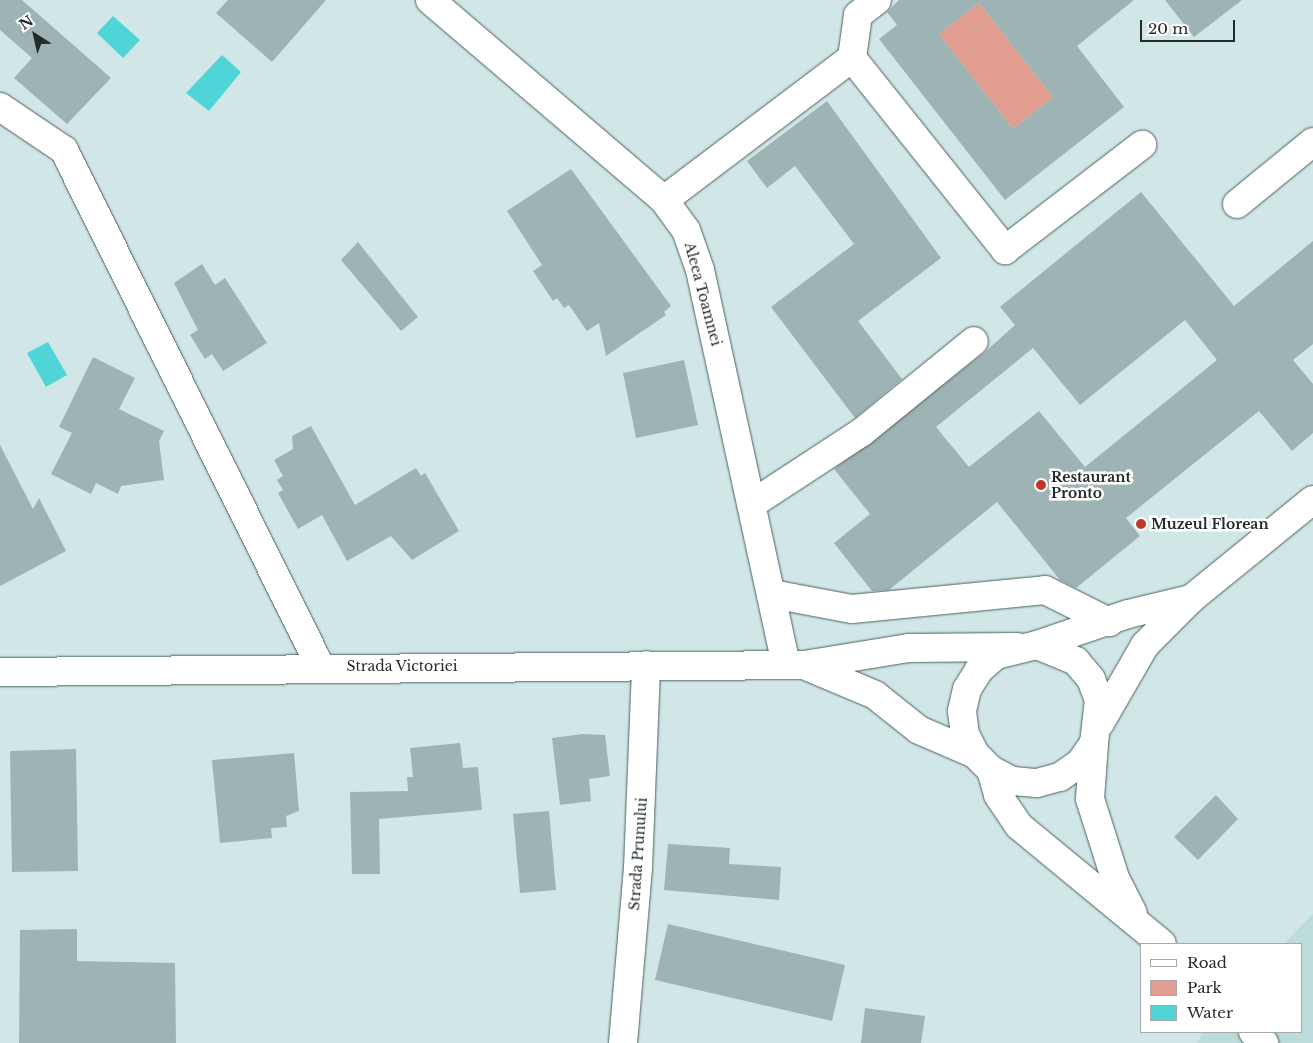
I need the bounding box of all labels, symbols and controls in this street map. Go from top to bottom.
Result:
north arrow [10,10,60,60]
scale bar [1143,10,1238,42]
text: N [16,12,37,34]
text: 20 m [1148,19,1188,38]
street label: Aleea Toamnei [681,240,725,348]
place label: Restaurant Pronto [1051,469,1131,502]
marker: Restaurant Pronto [1035,479,1047,491]
place label: Muzeul Florean [1151,516,1269,532]
marker: Muzeul Florean [1135,518,1147,530]
street label: Strada Victoriei [346,658,458,674]
street label: Strada Prunului [626,797,650,911]
legend [1140,943,1303,1033]
text: Road [1187,953,1227,972]
text: Park [1187,978,1222,997]
text: Water [1187,1003,1233,1022]

